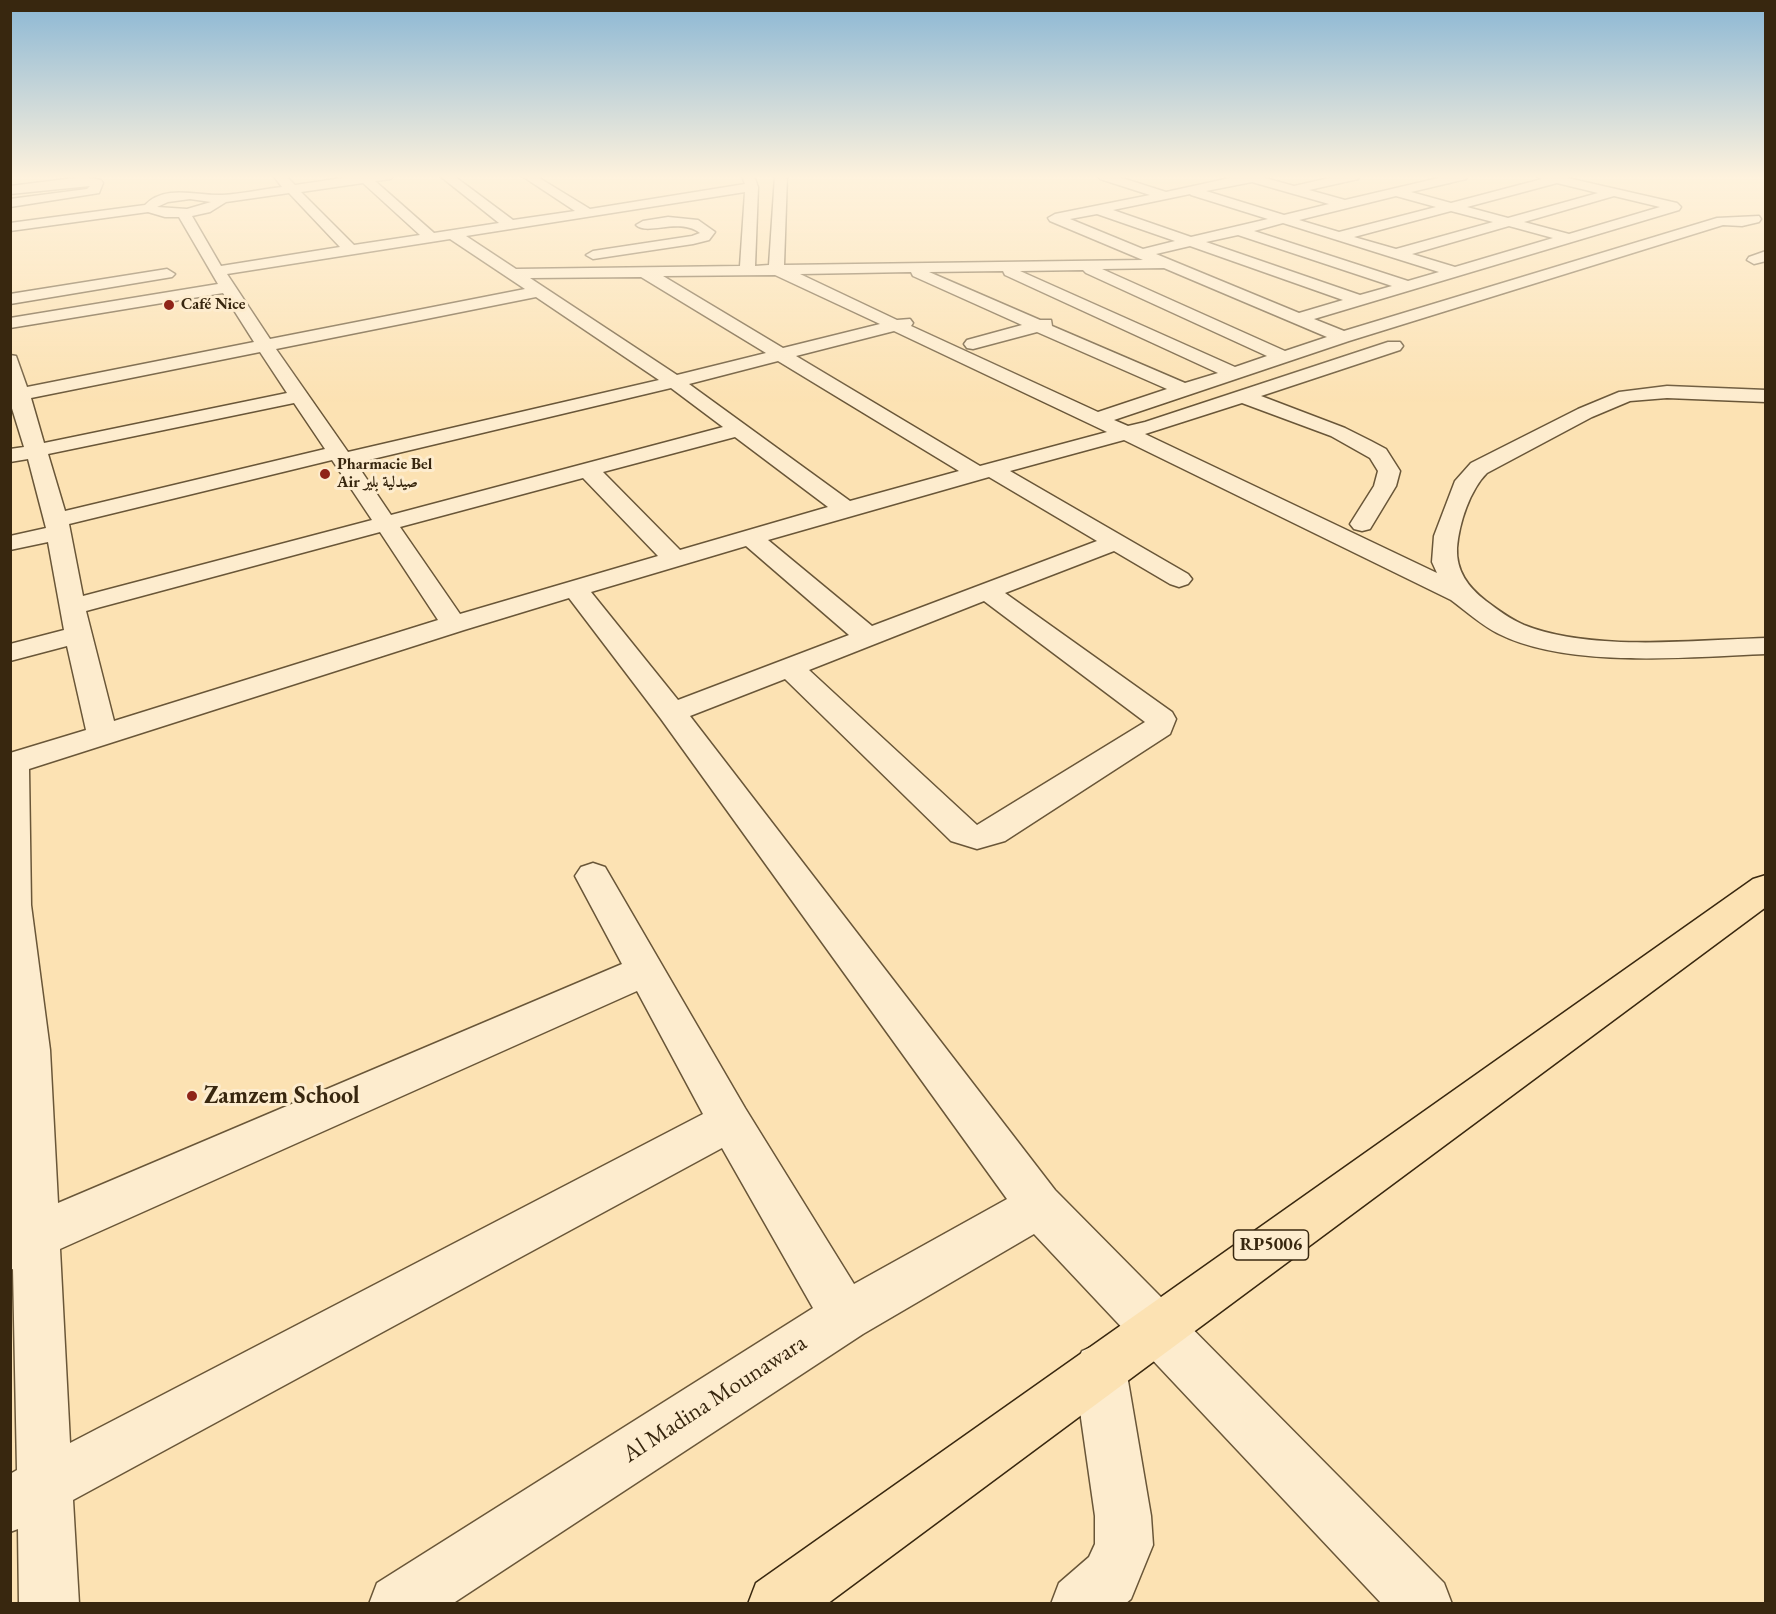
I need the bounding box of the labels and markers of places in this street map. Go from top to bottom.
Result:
place label: Café Nice [181,295,246,315]
marker: Café Nice [162,298,176,312]
place label: Pharmacie Bel Air صيدلية بلير [337,455,432,493]
marker: Pharmacie Bel Air صيدلية بلير [318,467,332,481]
place label: Zamzem School [204,1082,360,1110]
marker: Zamzem School [185,1089,199,1103]

